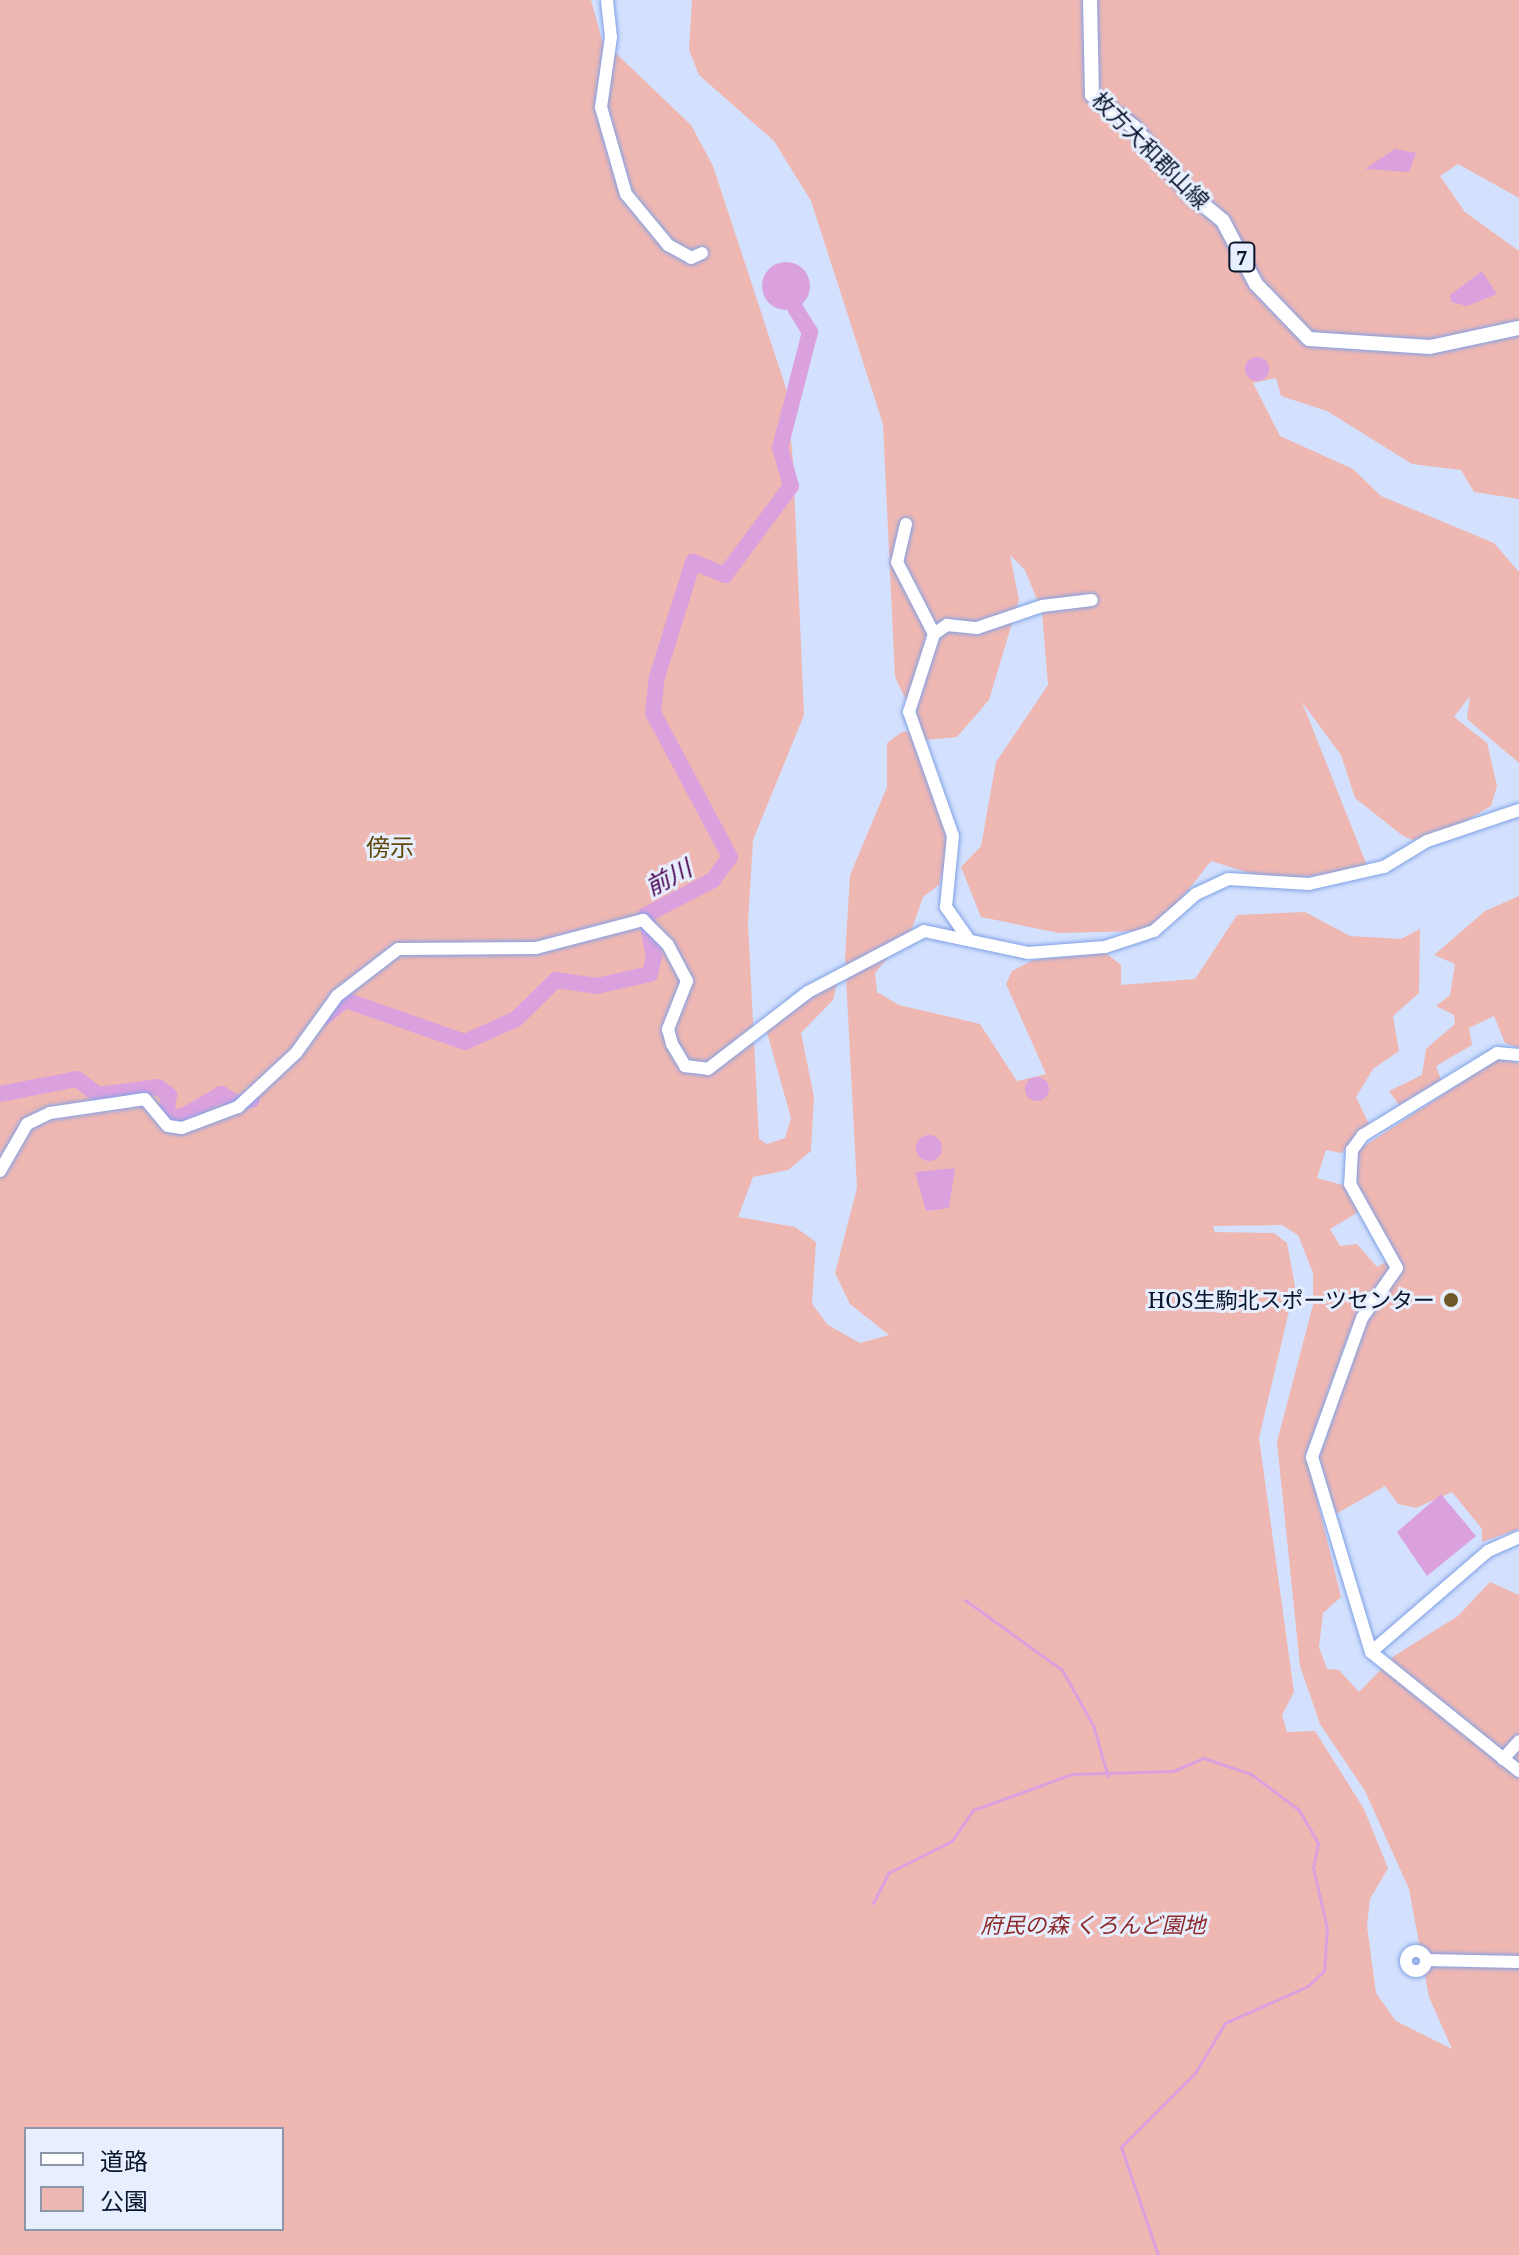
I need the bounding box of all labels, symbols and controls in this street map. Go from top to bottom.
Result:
street label: 枚方大和郡山線 [1087,86,1215,214]
road number: 7 [1228,241,1256,273]
district label: 傍示 [366,833,414,861]
water label: 前川 [640,853,696,901]
place label: HOS生駒北スポーツセンター [1147,1287,1435,1313]
marker: HOS生駒北スポーツセンター [1442,1291,1460,1309]
park label: 府民の森 くろんど園地 [980,1912,1206,1938]
legend [24,2127,284,2231]
text: 道路 [100,2144,148,2177]
text: 公園 [100,2184,148,2217]

